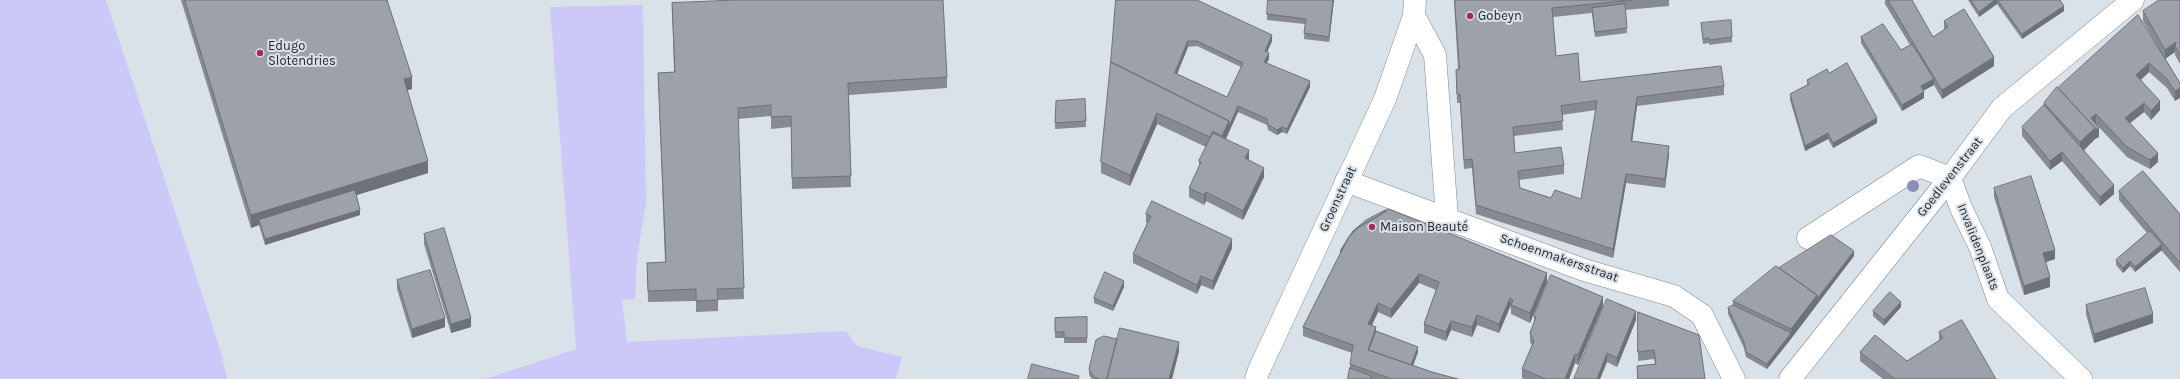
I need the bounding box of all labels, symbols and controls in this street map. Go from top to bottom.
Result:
place label: Gobeyn [1478,8,1522,24]
marker: Gobeyn [1465,11,1475,21]
place label: Edugo Slotendries [268,38,336,69]
marker: Edugo Slotendries [255,48,265,58]
street label: Goedlevenstraat [1914,134,1986,220]
street label: Groenstraat [1316,164,1360,234]
street label: Invalidenplaats [1954,201,2002,293]
place label: Maison Beauté [1380,219,1468,235]
marker: Maison Beauté [1367,222,1377,232]
street label: Schoenmakersstraat [1498,230,1620,286]

